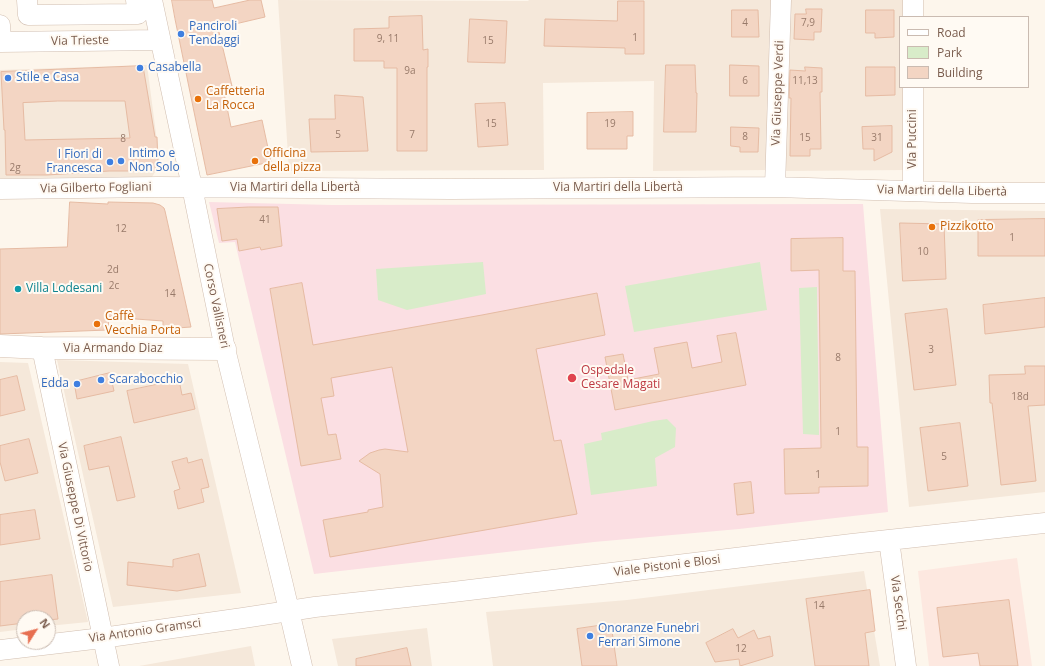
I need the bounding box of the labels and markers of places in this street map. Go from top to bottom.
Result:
place label: Panciroli Tendaggi [189,20,240,48]
marker: Panciroli Tendaggi [176,29,186,39]
place label: Casabella [148,61,201,75]
marker: Casabella [135,63,145,73]
place label: Stile e Casa [16,71,79,85]
marker: Stile e Casa [3,73,13,83]
place label: Caffetteria La Rocca [206,85,265,113]
marker: Caffetteria La Rocca [193,94,203,104]
place label: Intimo e Non Solo [129,147,180,175]
place label: Officina della pizza [263,147,321,175]
place label: I Fiori di Francesca [46,148,102,176]
marker: Intimo e Non Solo [116,156,126,166]
marker: Officina della pizza [250,156,260,166]
marker: I Fiori di Francesca [105,157,115,167]
place label: Pizzikotto [940,220,994,234]
marker: Pizzikotto [927,222,937,232]
place label: Villa Lodesani [26,282,102,296]
marker: Villa Lodesani [13,284,23,294]
place label: Caffè Vecchia Porta [105,310,181,338]
marker: Caffè Vecchia Porta [92,319,102,329]
place label: Ospedale Cesare Magati [581,364,660,392]
marker: Ospedale Cesare Magati [566,372,578,384]
place label: Scarabocchio [109,373,183,387]
marker: Scarabocchio [96,375,106,385]
place label: Edda [41,377,69,391]
marker: Edda [72,379,82,389]
place label: Onoranze Funebri Ferrari Simone [598,622,699,650]
marker: Onoranze Funebri Ferrari Simone [585,631,595,641]

